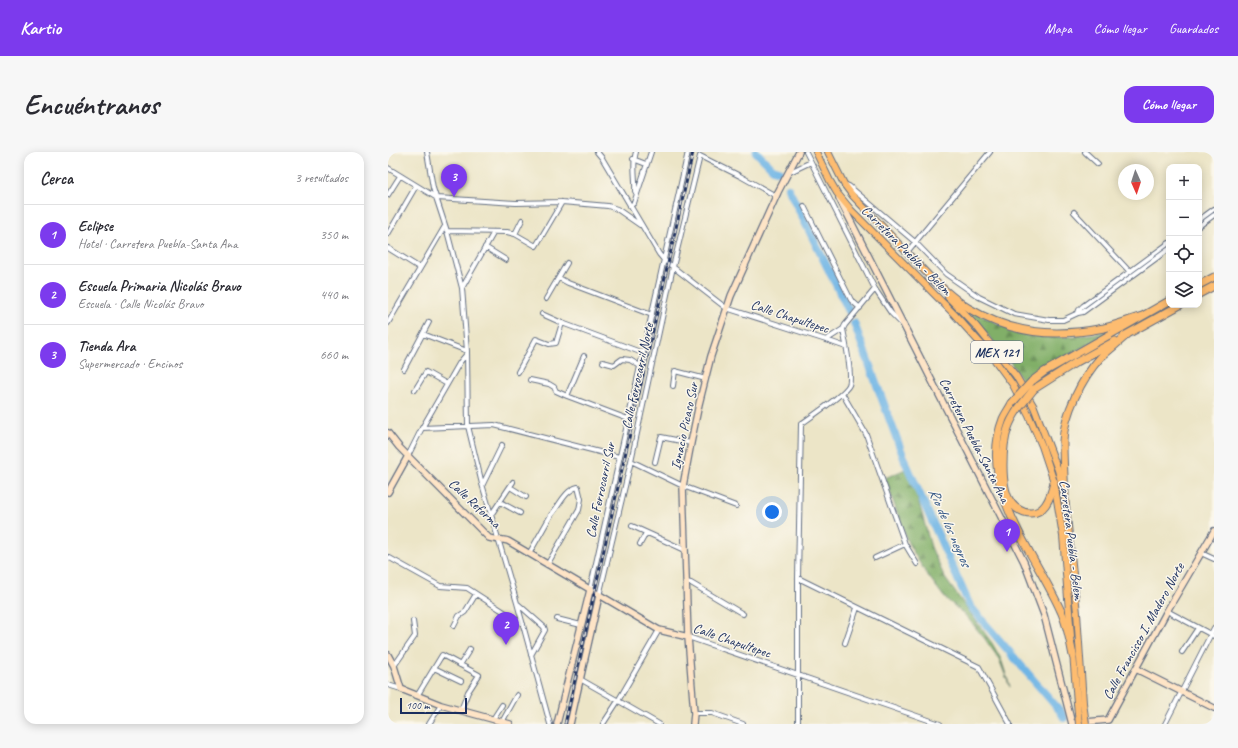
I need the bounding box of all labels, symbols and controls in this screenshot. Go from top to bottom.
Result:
text: Kartio [20,16,61,40]
text: Mapa [1045,20,1072,37]
text: Cómo llegar [1094,20,1147,37]
text: Guardados [1169,20,1218,37]
button: Cómo llegar [1124,86,1214,123]
text: Encuéntranos [24,87,159,122]
pin: 3 [441,164,467,197]
north arrow [1118,164,1154,200]
map controls [1166,164,1202,308]
button: + [1166,164,1202,200]
text: Cerca [40,168,73,189]
text: 3 resultados [295,170,348,186]
button: − [1166,200,1202,236]
street label: Carretera Puebla - Belem [858,202,956,300]
text: Eclipse [78,217,113,236]
text: 1 [50,227,56,243]
text: 350 m [320,227,348,243]
text: Hotel · Carretera Puebla-Santa Ana [78,236,238,252]
button: locate [1166,236,1202,272]
button: layers [1166,272,1202,308]
text: Escuela Primaria Nicolás Bravo [78,277,241,296]
text: 2 [50,287,56,303]
text: 440 m [320,287,348,303]
text: Escuela · Calle Nicolás Bravo [78,296,203,312]
street label: Calle Chapultepec [749,296,832,337]
street label: Calle Ferrocarril Norte [618,320,657,431]
text: Tienda Ara [78,337,135,356]
road number: MEX 121 [971,341,1023,363]
text: 3 [50,347,56,363]
text: 660 m [320,347,348,363]
text: Supermercado · Encinos [78,356,182,372]
street label: Carretera Puebla-Santa Ana [936,375,1014,507]
street label: Ignacio Picaso Sur [667,380,702,471]
street label: Calle Ferrocarril Sur [582,440,619,539]
street label: Calle Reforma [445,475,505,533]
street label: Carretera Puebla - Belem [1056,479,1087,602]
water label: Rio de los negros [924,485,976,572]
your location [762,502,782,522]
pin: 1 [994,519,1020,552]
street label: Calle Francisco I. Madero Norte [1099,559,1189,702]
pin: 2 [493,612,519,645]
street label: Calle Chapultepec [691,619,774,662]
scale bar [400,696,467,715]
text: 100 m [406,698,430,712]

